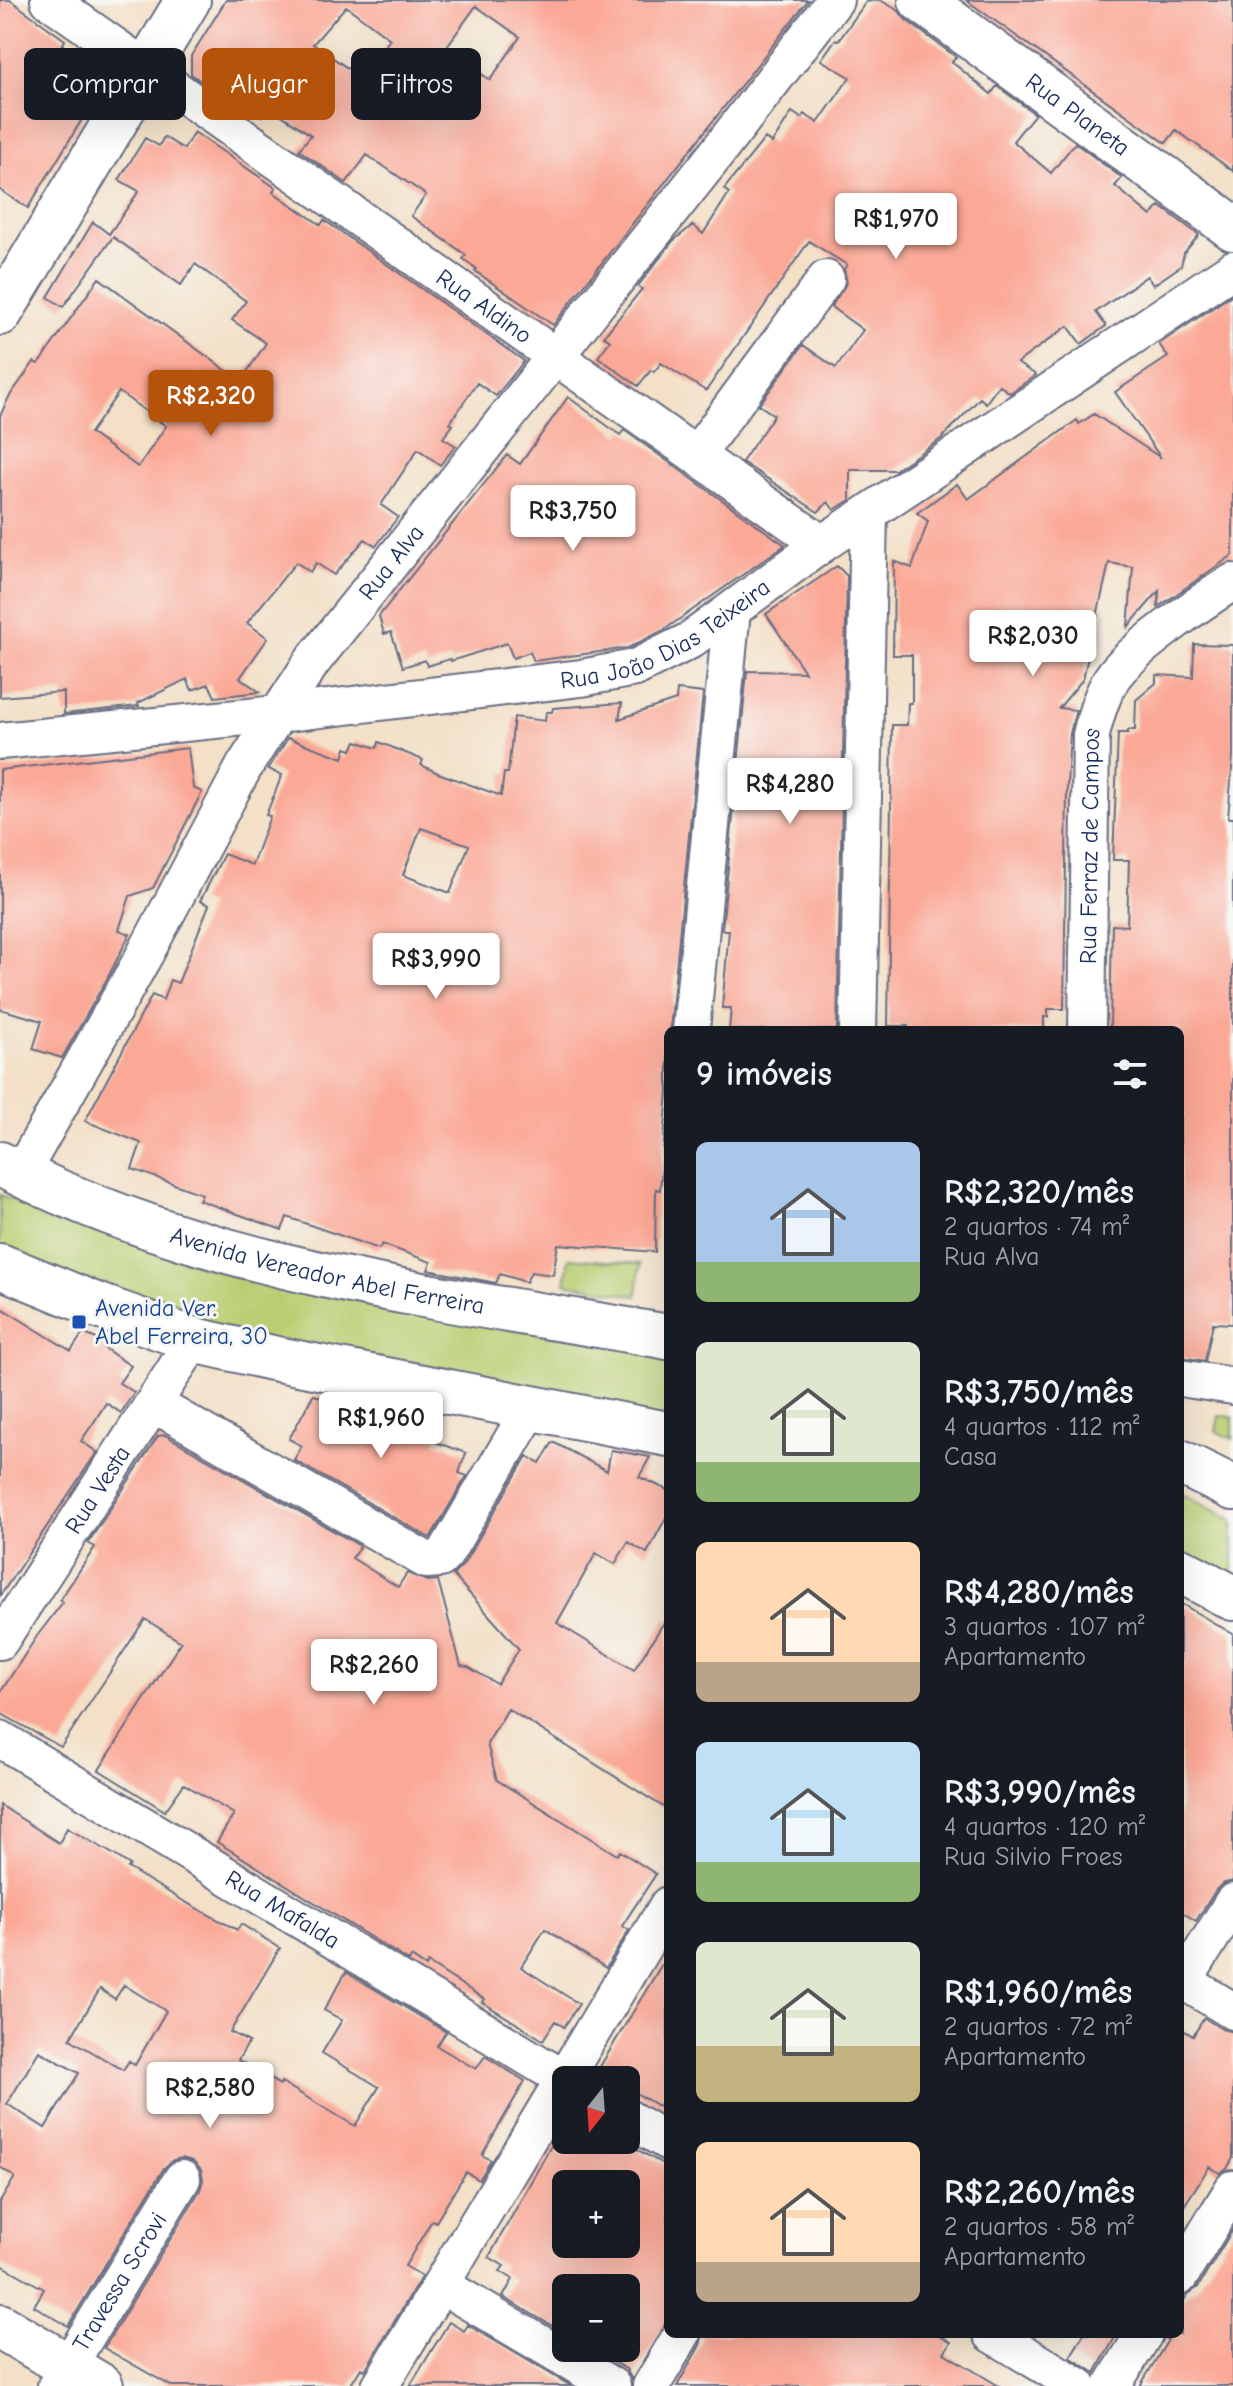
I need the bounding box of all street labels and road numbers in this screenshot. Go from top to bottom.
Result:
street label: Rua Planeta [1020,67,1135,162]
street label: Rua Aldino [431,263,537,349]
street label: Rua Alva [353,519,430,606]
street label: Rua João Dias Teixeira [559,573,775,694]
street label: Rua Ferraz de Campos [1074,725,1106,964]
street label: Avenida Vereador Abel Ferreira [167,1221,487,1320]
street label: Rua Vesta [59,1441,136,1539]
street label: Rua Mafalda [220,1864,345,1954]
street label: Travessa Scrovi [66,2207,172,2356]

